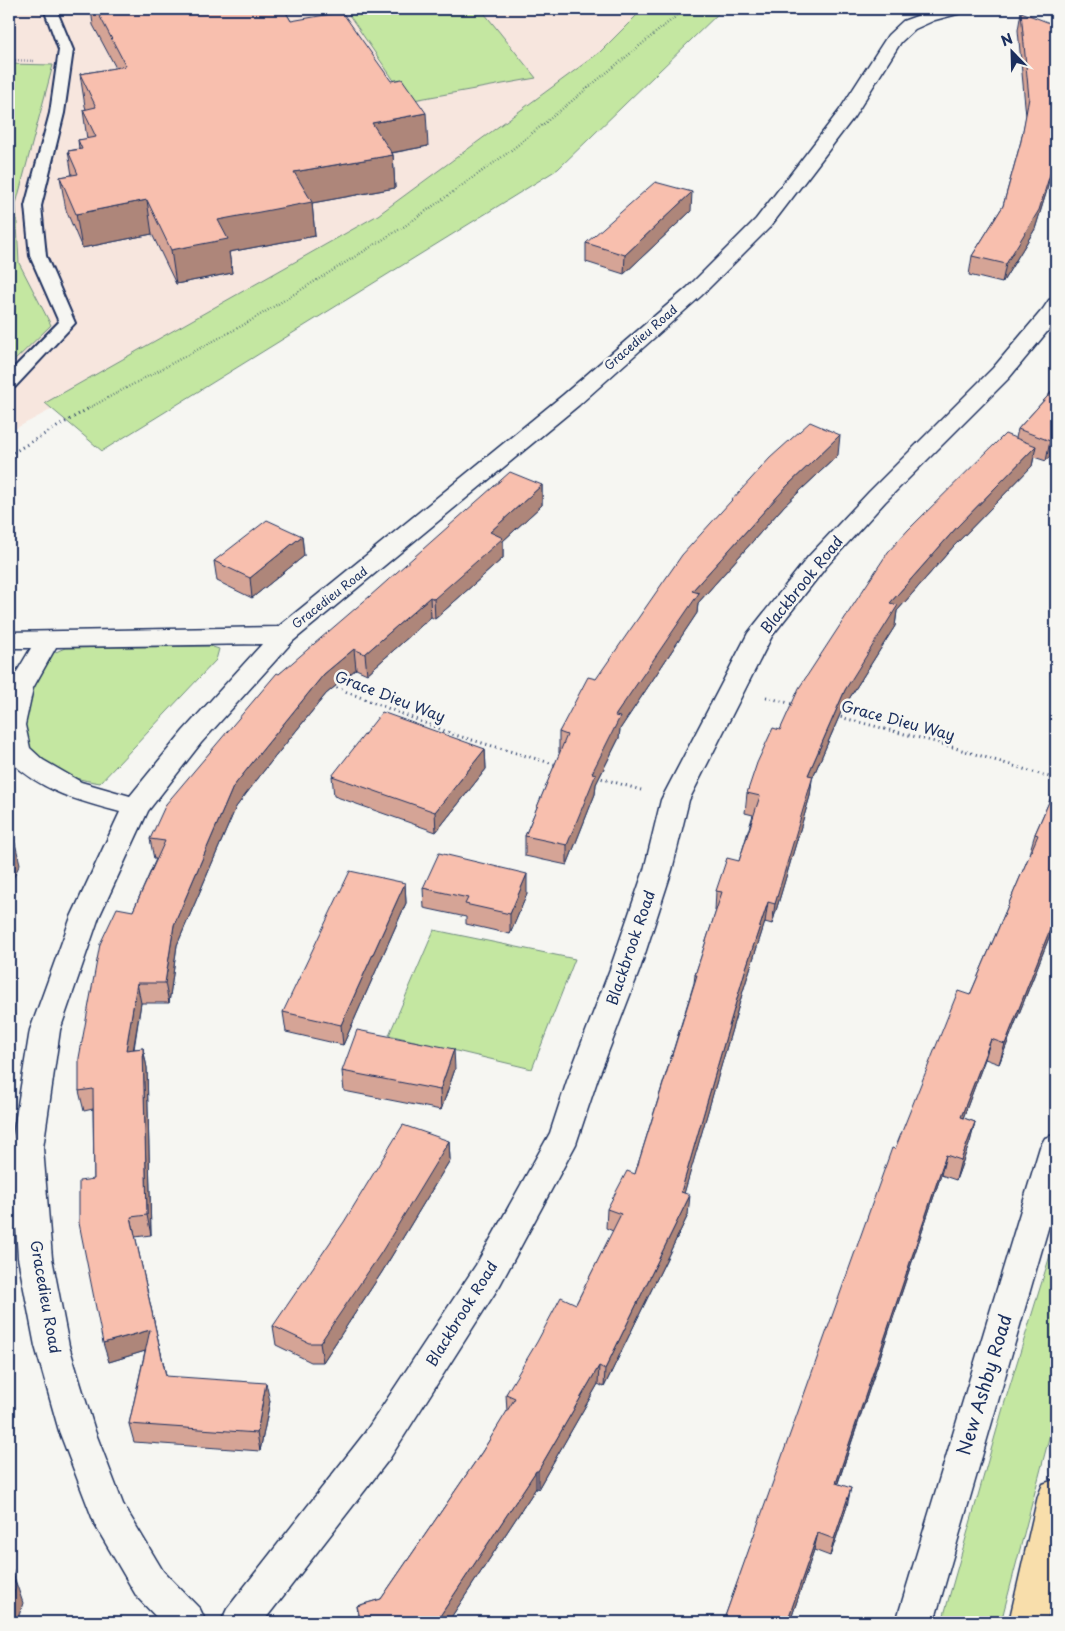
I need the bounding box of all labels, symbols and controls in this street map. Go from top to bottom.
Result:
north arrow [988,28,1038,78]
text: N [998,28,1016,51]
street label: Gracedieu Road [600,300,681,374]
street label: Blackbrook Road [754,530,848,638]
street label: Gracedieu Road [288,562,371,633]
street label: Grace Dieu Way [332,664,449,727]
street label: Grace Dieu Way [839,693,958,746]
street label: Blackbrook Road [599,887,660,1008]
street label: Gracedieu Road [25,1238,68,1355]
street label: Blackbrook Road [419,1256,502,1370]
street label: New Ashby Road [949,1311,1018,1458]

